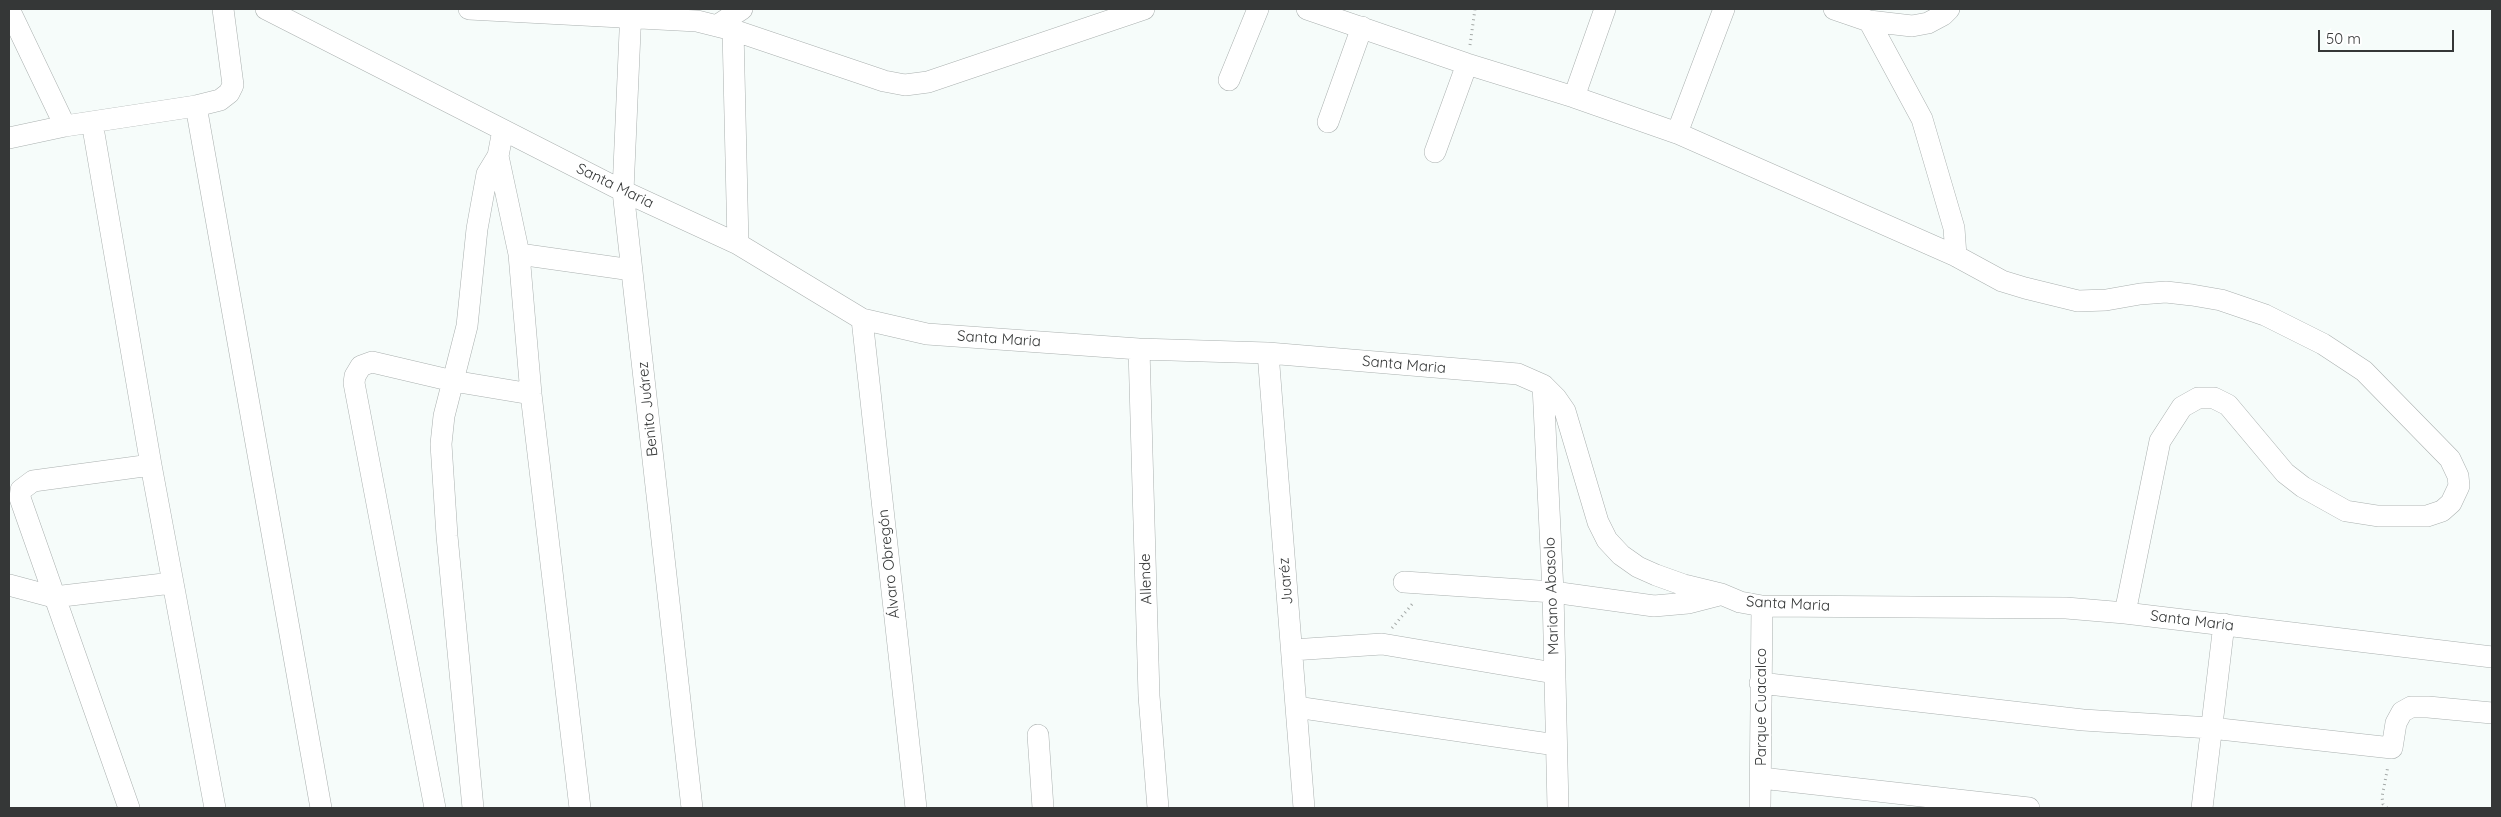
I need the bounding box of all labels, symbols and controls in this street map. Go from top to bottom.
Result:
scale bar [2321,20,2457,52]
text: 50 m [2326,29,2361,48]
street label: Santa Maria [573,159,657,213]
street label: Santa Maria [956,327,1042,351]
street label: Santa Maria [1361,352,1447,378]
street label: Benito Juárez [634,361,662,457]
street label: Álvaro Obregón [874,508,904,620]
street label: Mariano Abasolo [1541,537,1563,655]
street label: Allende [1136,553,1156,605]
street label: Juaréz [1275,557,1297,605]
street label: Santa Maria [1746,593,1830,615]
street label: Santa Maria [2149,607,2235,635]
street label: Parque Cuacalco [1752,648,1770,766]

